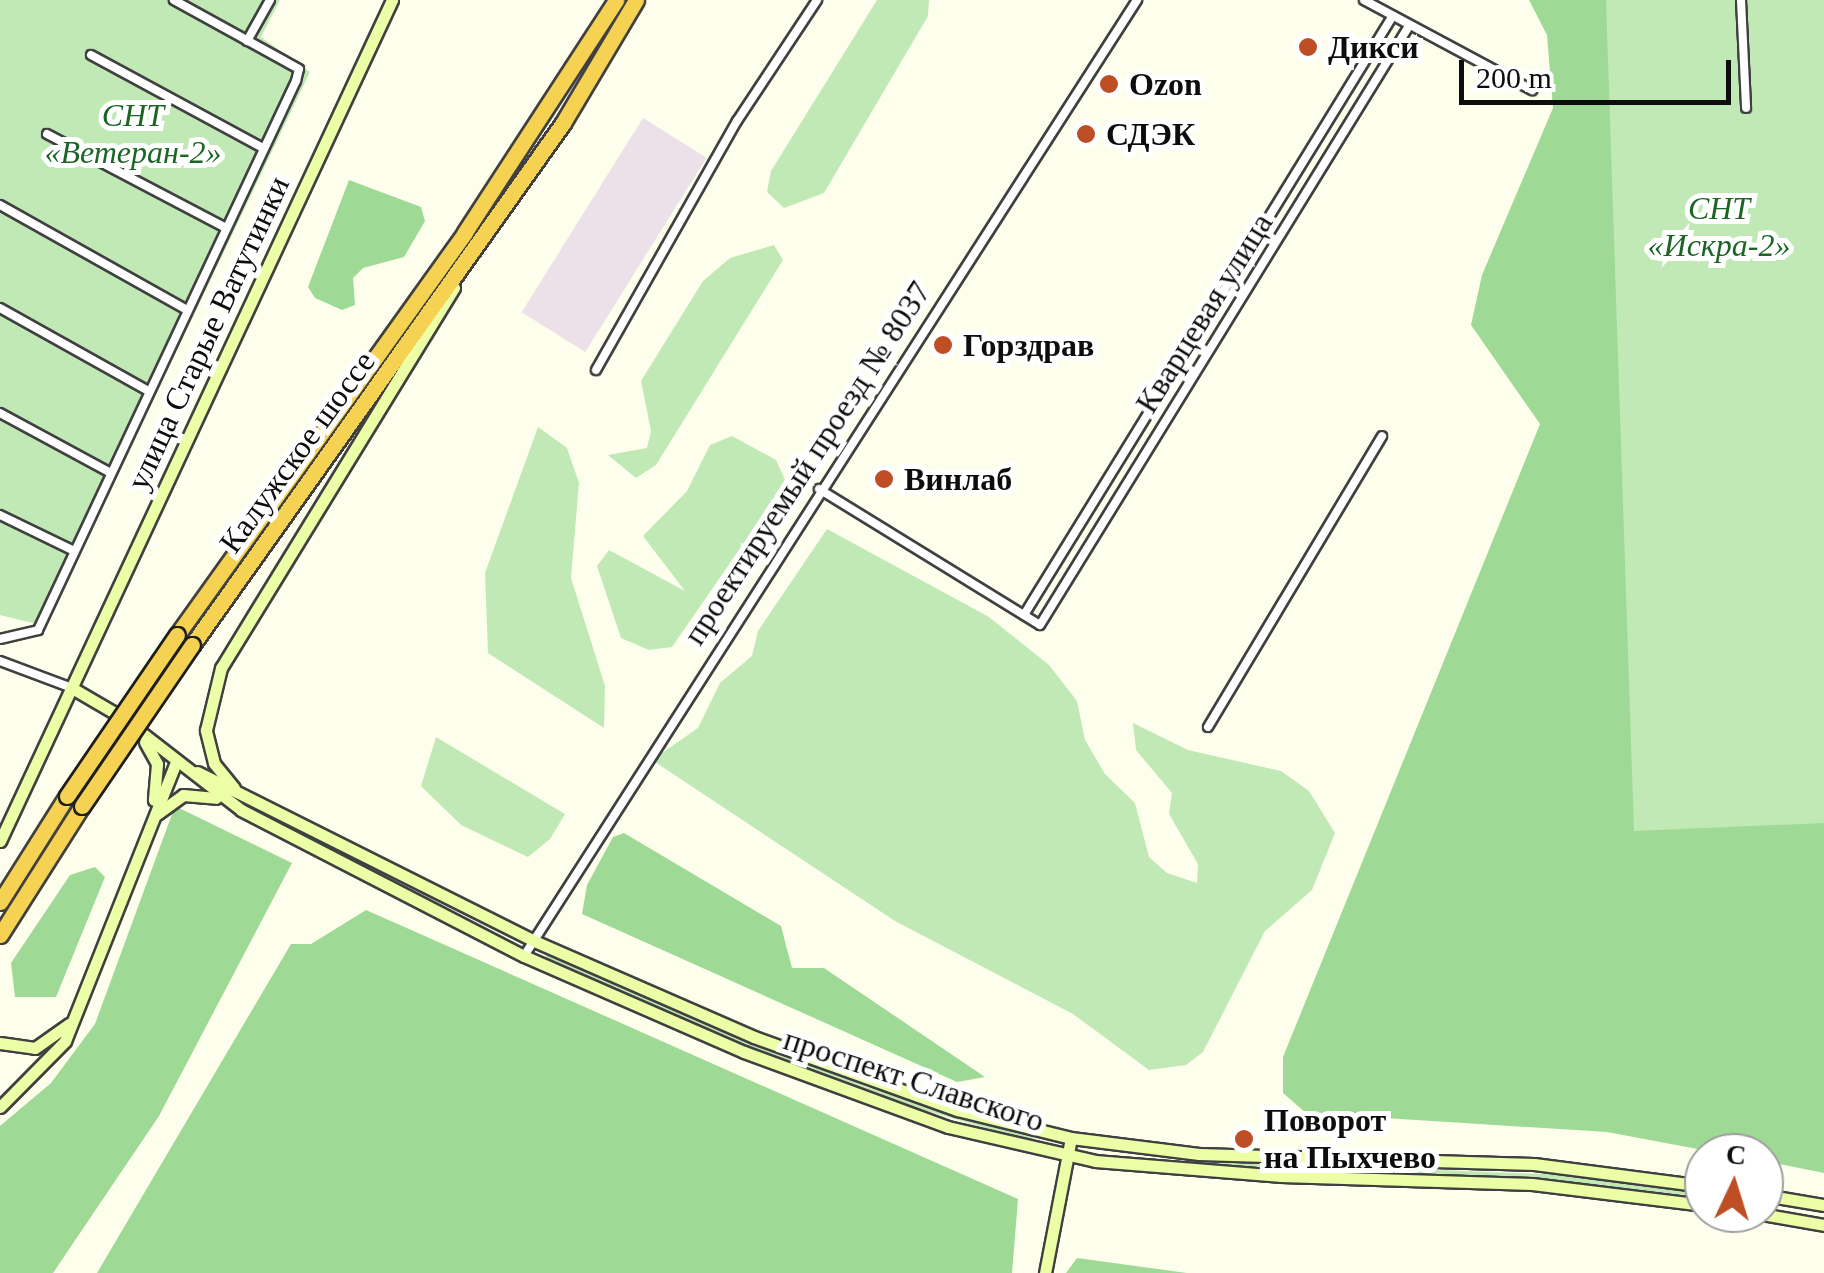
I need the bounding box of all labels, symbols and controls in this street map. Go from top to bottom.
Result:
place label: Дикси [1328,28,1419,66]
marker: Дикси [1297,36,1319,58]
scale bar [1464,40,1736,102]
text: 200 m [1476,61,1552,94]
place label: Ozon [1129,65,1202,103]
marker: Ozon [1098,73,1120,95]
park label: СНТ «Ветеран-2» [44,97,222,172]
place label: СДЭК [1106,115,1195,153]
marker: СДЭК [1075,123,1097,145]
street label: улица Старые Ватутинки [118,170,298,496]
park label: СНТ «Искра-2» [1648,190,1790,265]
street label: Кварцевая улица [1127,206,1281,420]
street label: проектируемый проезд № 8037 [675,274,939,652]
place label: Горздрав [963,326,1094,364]
marker: Горздрав [932,334,954,356]
street label: Калужское шоссе [211,344,383,560]
place label: Винлаб [904,460,1012,498]
marker: Винлаб [873,468,895,490]
street label: проспект Славского [779,1020,1049,1140]
place label: Поворот на Пыхчево [1264,1102,1436,1177]
marker: Поворот на Пыхчево [1233,1128,1255,1150]
north arrow [1684,1133,1784,1233]
text: С [1725,1138,1747,1171]

